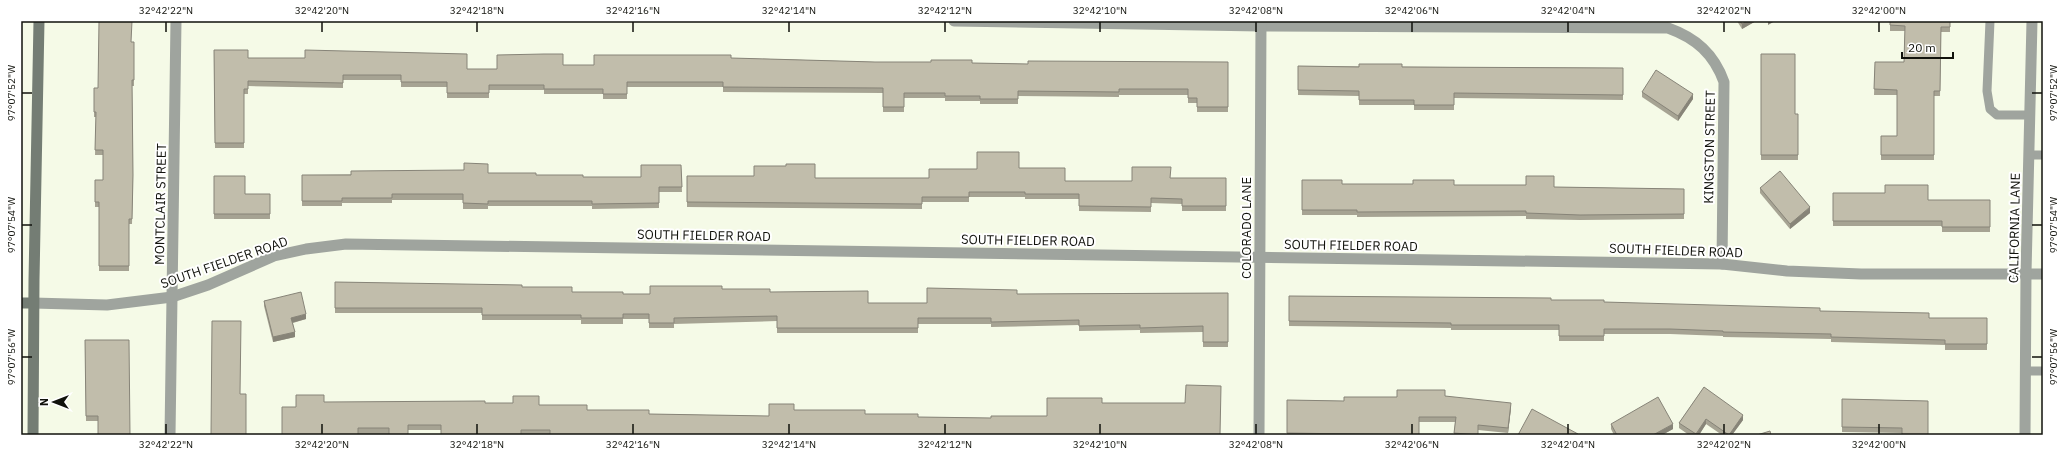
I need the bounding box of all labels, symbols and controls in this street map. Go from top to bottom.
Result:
text: 32°42'22"N [139,4,193,17]
text: 32°42'20"N [295,4,349,17]
text: 32°42'18"N [450,4,504,17]
text: 32°42'16"N [606,4,660,17]
text: 32°42'14"N [762,4,816,17]
text: 32°42'12"N [918,4,972,17]
text: 32°42'10"N [1073,4,1127,17]
text: 32°42'08"N [1229,4,1283,17]
text: 32°42'06"N [1385,4,1439,17]
text: 32°42'04"N [1541,4,1595,17]
text: 32°42'02"N [1697,4,1751,17]
text: 32°42'00"N [1852,4,1906,17]
scale bar [1902,34,1953,60]
text: 20 m [1908,40,1936,55]
text: 97°07'52"W [5,65,18,121]
text: 97°07'52"W [2047,65,2060,121]
street label: KINGSTON STREET [1700,90,1719,204]
street label: MONTCLAIR STREET [151,143,170,265]
street label: CALIFORNIA LANE [2005,173,2024,283]
street label: COLORADO LANE [1238,177,1255,279]
text: 97°07'54"W [5,197,18,253]
text: 97°07'54"W [2047,197,2060,253]
street label: SOUTH FIELDER ROAD [637,226,771,245]
street label: SOUTH FIELDER ROAD [961,231,1095,250]
street label: SOUTH FIELDER ROAD [158,233,290,292]
street label: SOUTH FIELDER ROAD [1284,236,1418,255]
street label: SOUTH FIELDER ROAD [1609,240,1743,261]
text: 97°07'56"W [5,329,18,385]
text: 97°07'56"W [2047,329,2060,385]
north arrow [34,382,74,422]
text: N [37,398,51,406]
text: 32°42'22"N [139,438,193,451]
text: 32°42'20"N [295,438,349,451]
text: 32°42'18"N [450,438,504,451]
text: 32°42'16"N [606,438,660,451]
text: 32°42'14"N [762,438,816,451]
text: 32°42'12"N [918,438,972,451]
text: 32°42'10"N [1073,438,1127,451]
text: 32°42'08"N [1229,438,1283,451]
text: 32°42'06"N [1385,438,1439,451]
text: 32°42'04"N [1541,438,1595,451]
text: 32°42'02"N [1697,438,1751,451]
text: 32°42'00"N [1852,438,1906,451]

